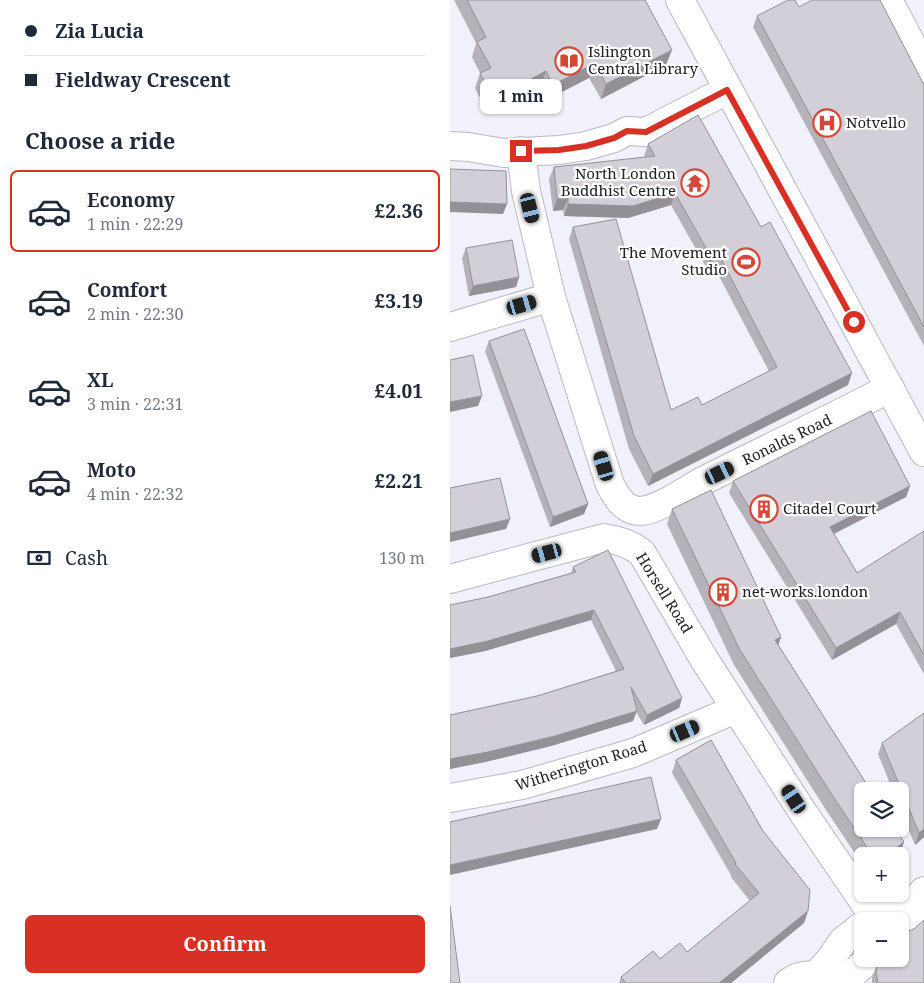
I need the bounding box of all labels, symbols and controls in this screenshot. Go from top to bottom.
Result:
text: Zia Lucia [55,18,144,44]
place label: Islington Central Library [588,41,699,78]
library icon: Islington Central Library [554,46,584,76]
text: Fieldway Crescent [55,67,231,93]
callout: 1 min [480,78,562,114]
text: 1 min [498,85,544,107]
hospital icon: Notvello [812,108,842,138]
place label: Notvello [846,112,906,132]
text: Choose a ride [25,125,175,155]
route end [510,140,532,162]
place label: North London Buddhist Centre [561,163,676,200]
temple icon: North London Buddhist Centre [680,168,710,198]
text: Economy [87,187,175,213]
icon: car [27,189,72,234]
car [519,192,540,224]
text: £2.36 [375,198,423,224]
text: 1 min · 22:29 [87,213,183,235]
place label: The Movement Studio [620,242,727,279]
sports icon: The Movement Studio [731,247,761,277]
text: Comfort [87,277,167,303]
icon: car [27,279,72,324]
text: £3.19 [375,288,423,314]
car [505,294,538,316]
text: 2 min · 22:30 [87,303,183,325]
route start [843,311,865,333]
text: XL [87,367,113,393]
icon: car [27,369,72,414]
text: £4.01 [375,378,423,404]
text: 3 min · 22:31 [87,393,183,415]
street label: Ronalds Road [738,409,835,469]
car [592,449,615,483]
text: Moto [87,457,136,483]
icon: car [27,459,72,504]
car [703,460,736,486]
text: £2.21 [375,468,423,494]
text: 4 min · 22:32 [87,483,183,505]
building icon: Citadel Court [749,494,779,524]
place label: Citadel Court [783,498,876,518]
car [530,542,563,564]
icon: cash [25,544,53,572]
text: Cash [65,545,108,571]
text: 130 m [379,547,425,569]
street label: Horsell Road [632,548,698,637]
building icon: net-works.london [708,577,738,607]
place label: net-works.london [742,581,868,601]
car [668,718,701,744]
street label: Witherington Road [512,736,649,795]
car [779,782,808,816]
map controls [854,782,909,967]
button: layers [854,782,909,837]
button: + [854,847,909,902]
button: − [854,912,909,967]
button: Confirm [25,915,425,973]

